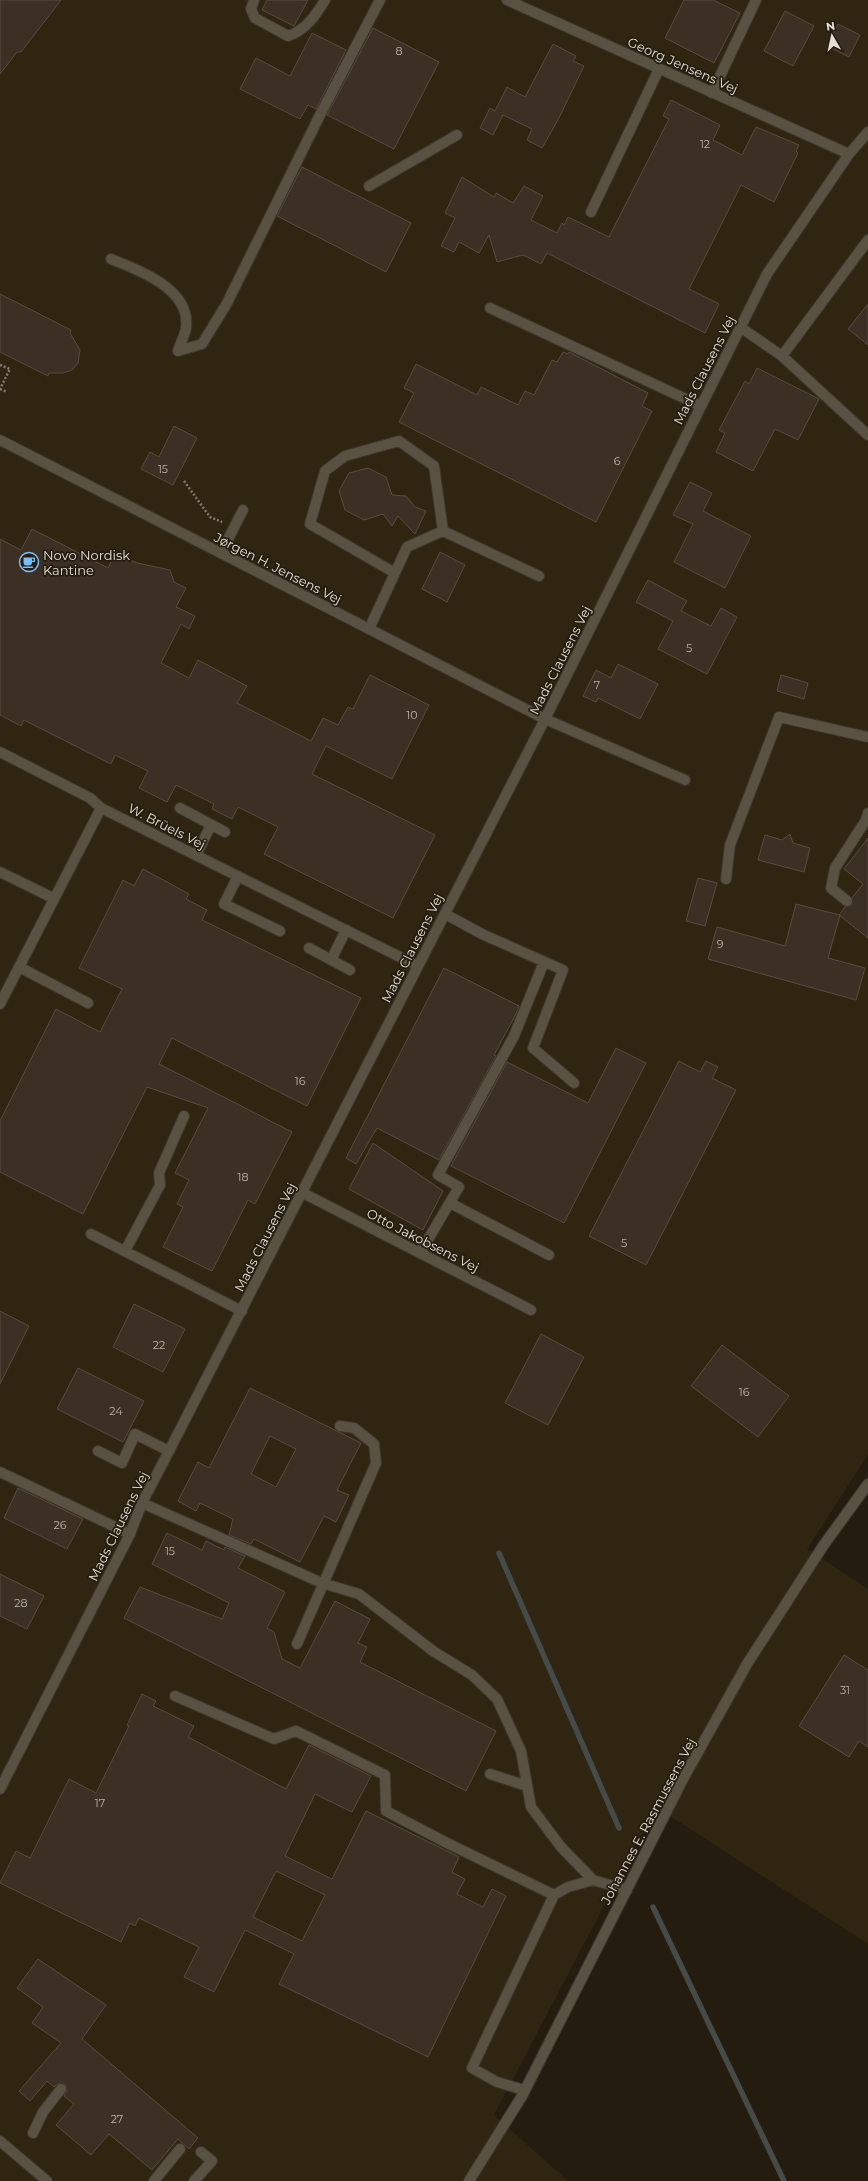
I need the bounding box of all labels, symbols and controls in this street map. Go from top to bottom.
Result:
north arrow [812,16,852,56]
text: N [825,19,836,34]
street label: Georg Jensens Vej [625,33,741,97]
house number: 8 [395,44,403,58]
house number: 12 [700,137,710,151]
street label: Mads Clausens Vej [670,313,738,427]
house number: 6 [614,454,621,468]
house number: 15 [158,462,168,476]
street label: Jørgen H. Jensens Vej [211,528,344,607]
place label: Novo Nordisk Kantine [43,547,130,578]
cafe icon: Novo Nordisk Kantine [18,551,40,573]
street label: Mads Clausens Vej [526,603,594,717]
house number: 5 [686,641,692,655]
house number: 7 [594,678,600,692]
house number: 10 [406,708,418,722]
street label: W. Brüels Vej [126,800,208,852]
street label: Mads Clausens Vej [378,891,446,1005]
house number: 9 [717,937,724,951]
house number: 16 [295,1074,306,1088]
house number: 18 [238,1170,249,1184]
street label: Mads Clausens Vej [231,1180,299,1294]
street label: Otto Jakobsens Vej [364,1205,482,1275]
house number: 5 [621,1236,627,1250]
house number: 22 [153,1338,165,1352]
house number: 16 [739,1385,750,1399]
house number: 24 [109,1404,123,1418]
street label: Mads Clausens Vej [84,1468,152,1584]
house number: 26 [54,1518,67,1532]
house number: 15 [165,1544,175,1558]
house number: 28 [14,1596,28,1610]
house number: 31 [840,1683,850,1697]
street label: Johannes E. Rasmussens Vej [597,1735,699,1908]
house number: 17 [95,1796,105,1810]
house number: 27 [111,2112,123,2126]

